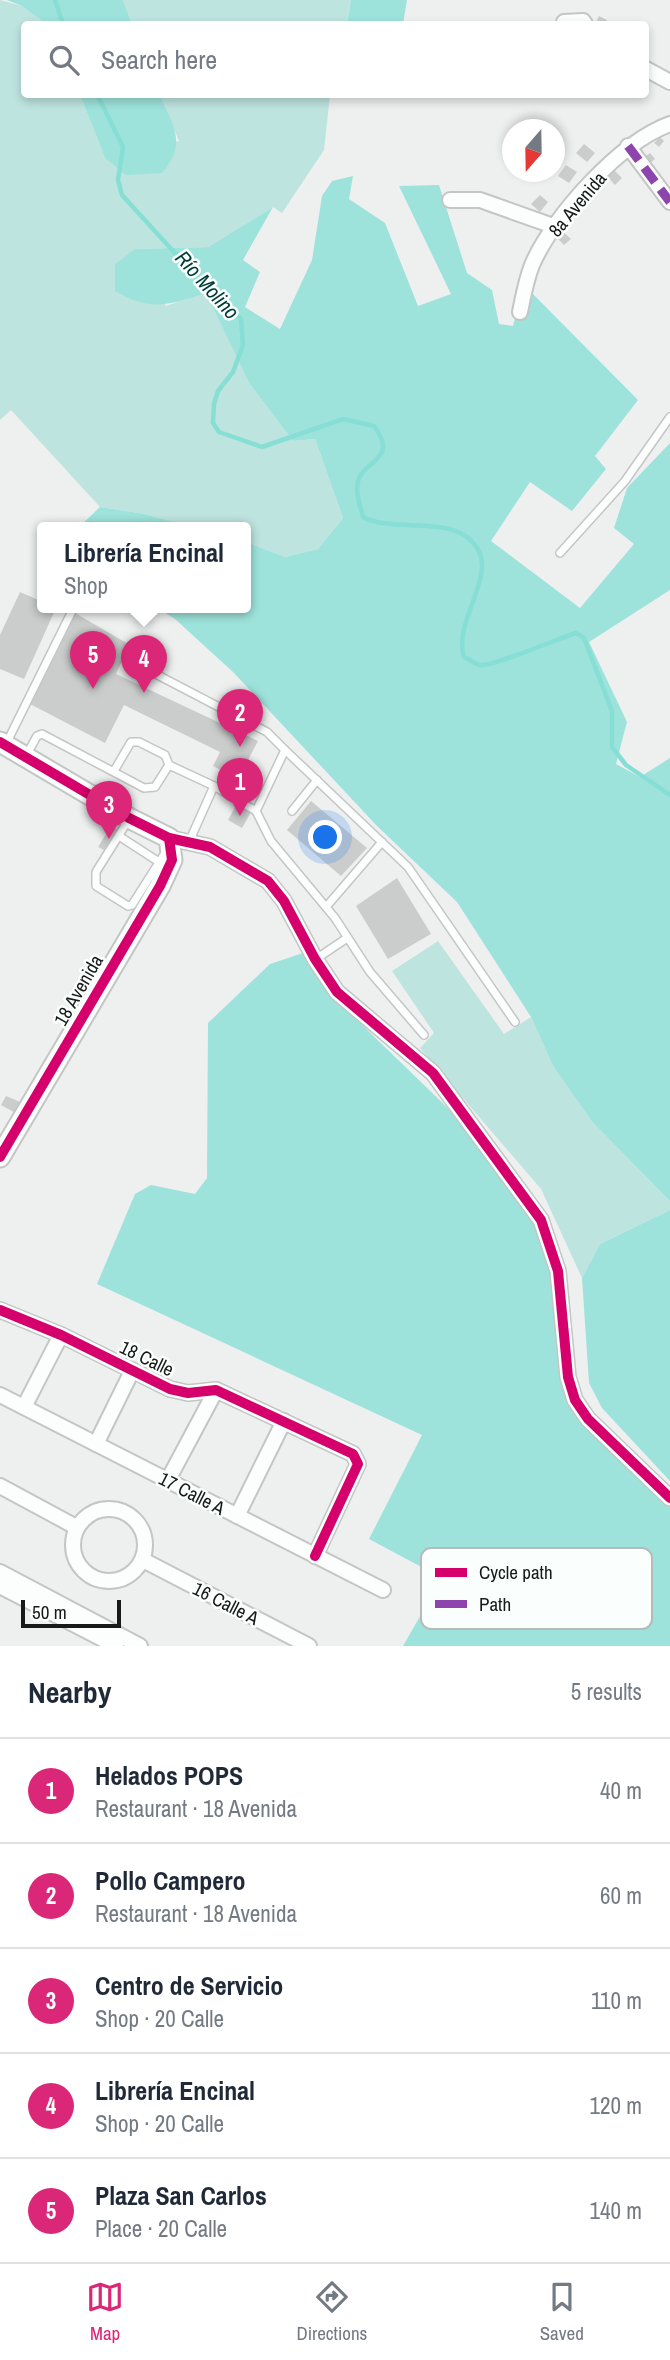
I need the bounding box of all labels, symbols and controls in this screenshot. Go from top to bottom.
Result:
search box [21,21,649,98]
icon: search [45,41,83,79]
text: Search here [101,42,217,77]
north arrow [502,119,565,182]
street label: 8a Avenida [542,166,612,242]
water label: Río Molino [169,244,246,325]
popup [37,522,251,613]
text: Librería Encinal [64,535,224,570]
text: Shop [64,570,108,601]
pin: 5 [70,631,116,689]
pin: 4 [121,635,167,693]
pin: 2 [217,689,263,747]
pin: 1 [217,758,263,816]
pin: 3 [86,781,132,839]
your location [308,820,342,854]
street label: 18 Avenida [47,950,109,1030]
street label: 18 Calle [116,1334,178,1382]
street label: 17 Calle A [154,1465,230,1521]
legend [421,1548,652,1629]
text: Cycle path [479,1559,553,1585]
street label: 16 Calle A [188,1575,264,1631]
text: Path [479,1591,511,1617]
scale bar [21,1597,121,1629]
text: 50 m [32,1599,67,1625]
text: Nearby [28,1672,111,1712]
text: 5 results [571,1676,642,1707]
text: Helados POPS [95,1758,243,1793]
text: 1 [46,1775,56,1806]
text: 40 m [600,1775,642,1806]
text: Restaurant · 18 Avenida [95,1793,297,1824]
text: Pollo Campero [95,1863,245,1898]
text: 2 [46,1880,56,1911]
text: 60 m [600,1880,642,1911]
text: Restaurant · 18 Avenida [95,1898,297,1929]
text: Centro de Servicio [95,1968,283,2003]
text: 3 [46,1985,56,2016]
text: 110 m [591,1985,642,2016]
text: Shop · 20 Calle [95,2003,224,2034]
text: Librería Encinal [95,2073,255,2108]
text: 4 [46,2090,56,2121]
text: 120 m [590,2090,642,2121]
text: Shop · 20 Calle [95,2108,224,2139]
text: Plaza San Carlos [95,2178,267,2213]
text: 5 [46,2195,56,2226]
text: 140 m [590,2195,642,2226]
text: Place · 20 Calle [95,2213,227,2244]
tab: Map [86,2278,124,2346]
tab: Directions [296,2278,367,2346]
tab: Saved [540,2278,584,2346]

